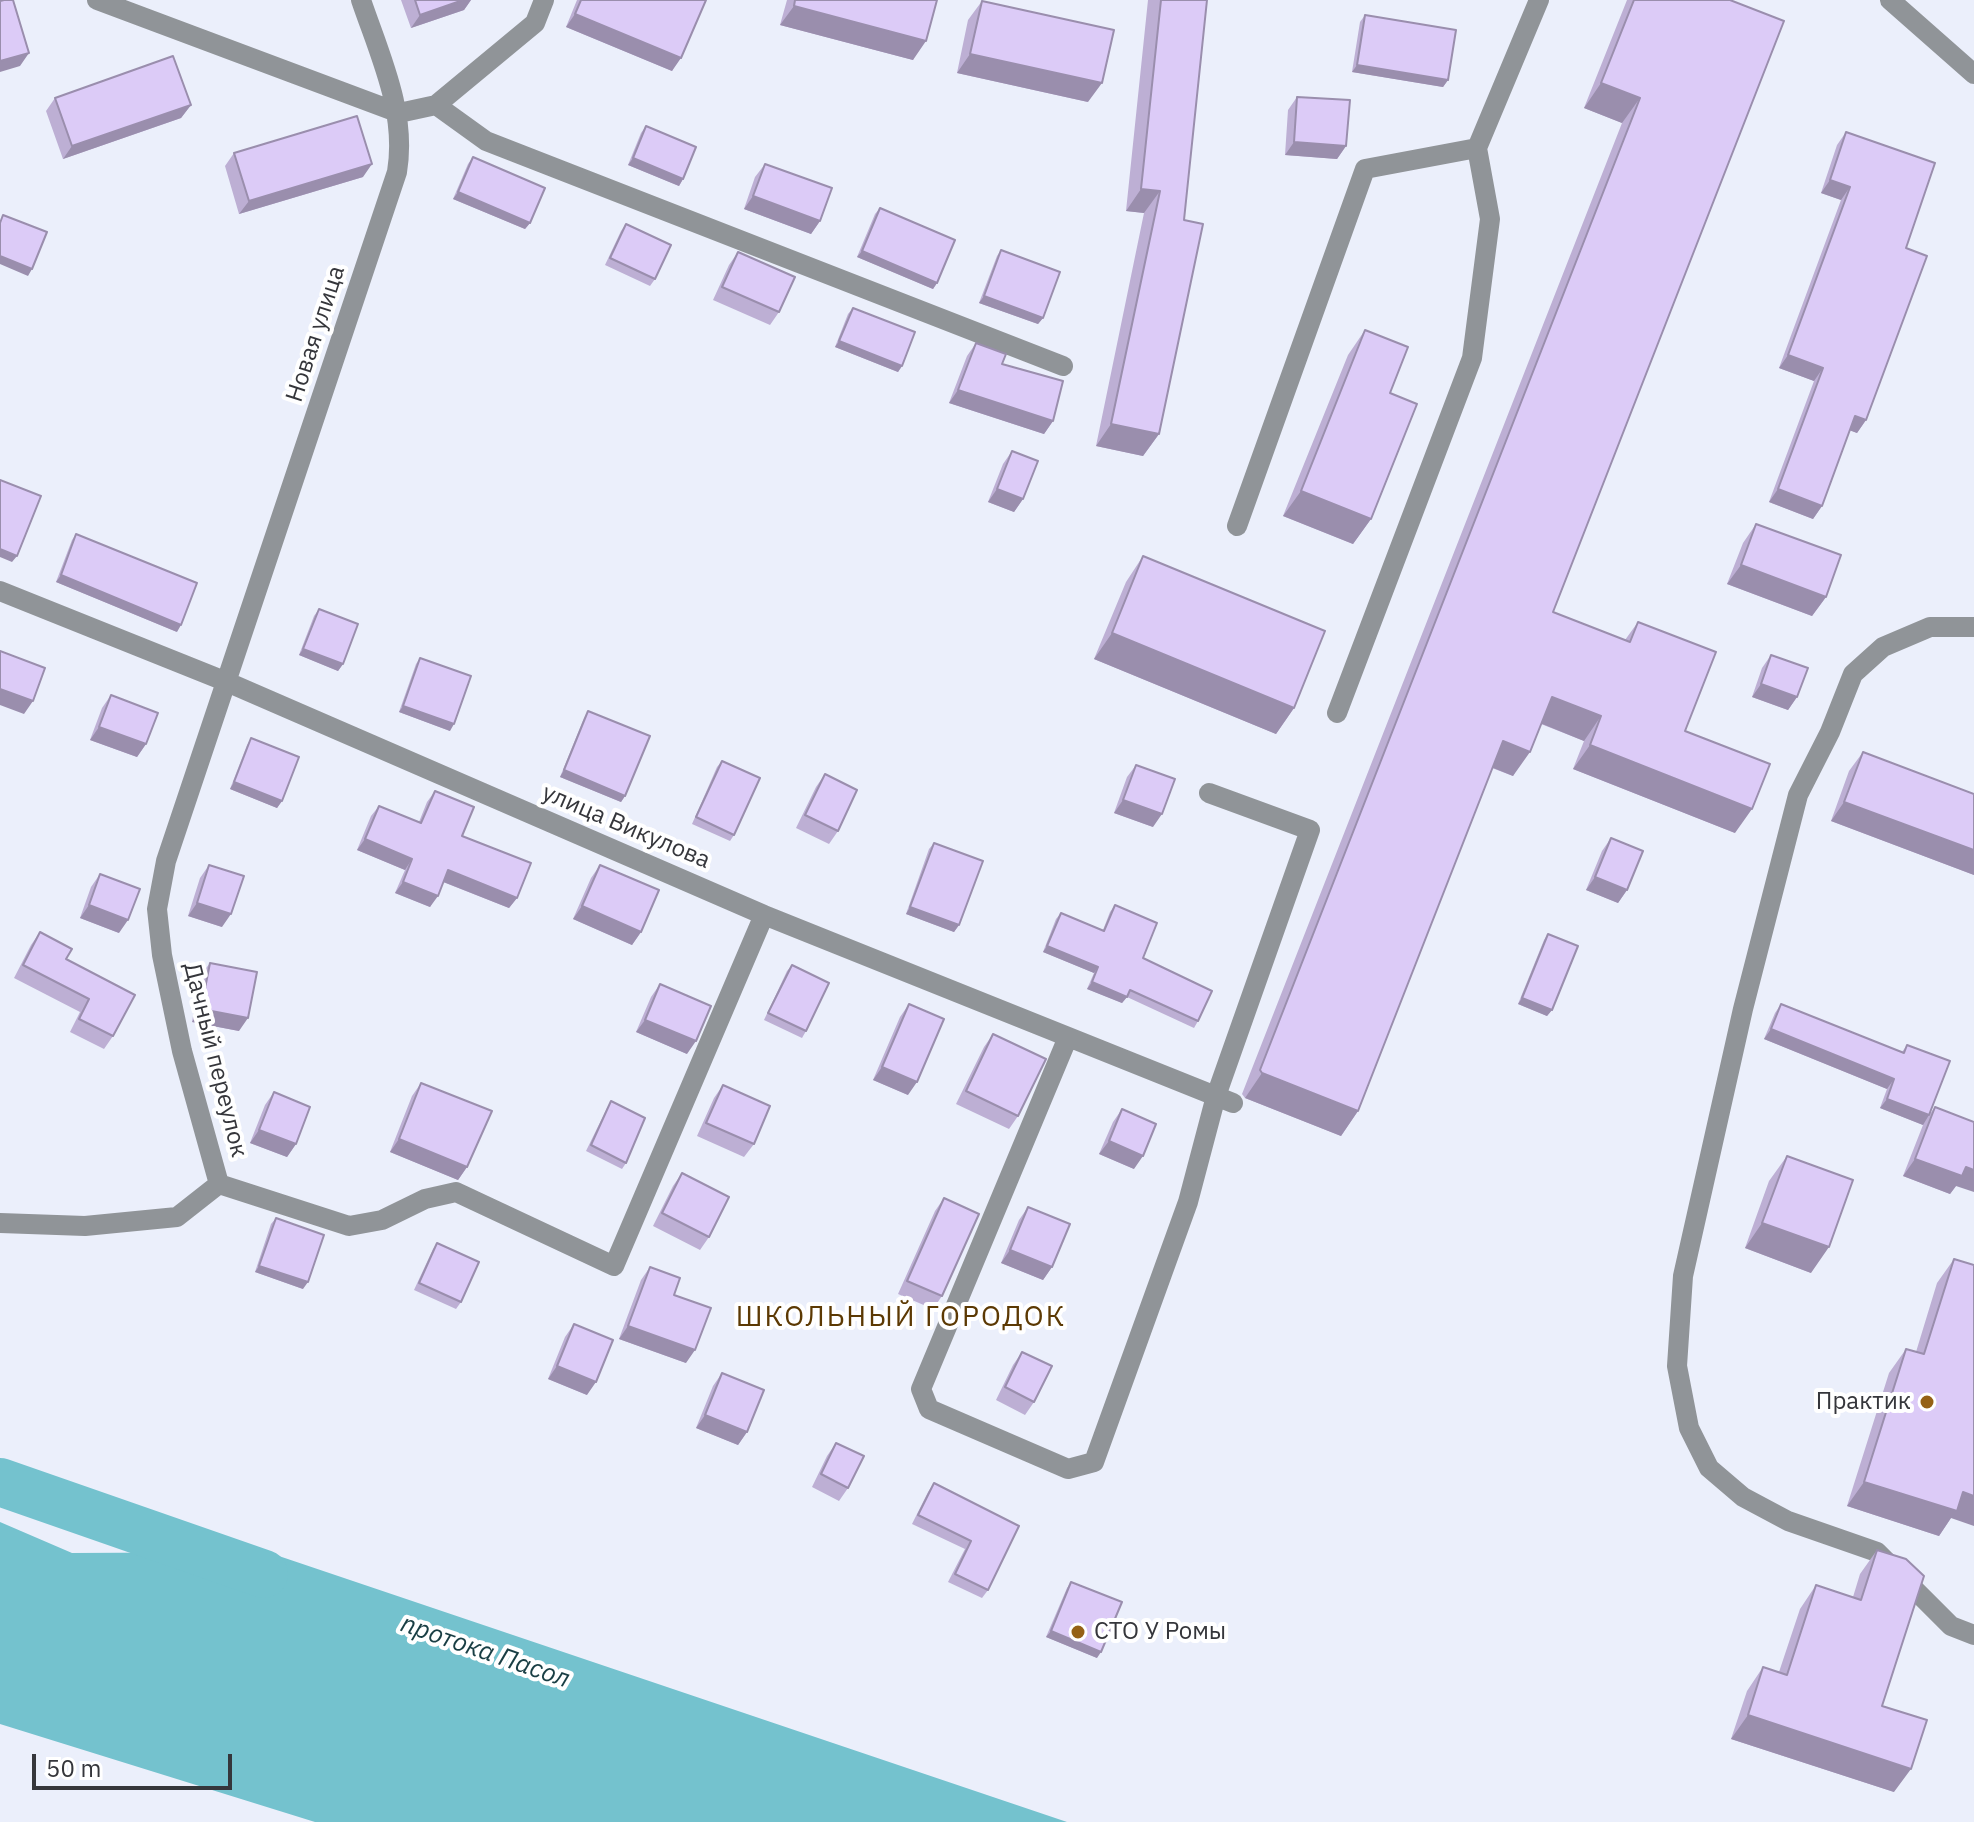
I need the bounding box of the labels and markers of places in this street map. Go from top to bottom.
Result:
place label: Практик [1816,1388,1911,1416]
marker: Практик [1918,1393,1936,1411]
place label: СТО У Ромы [1094,1618,1226,1646]
marker: СТО У Ромы [1069,1623,1087,1641]

